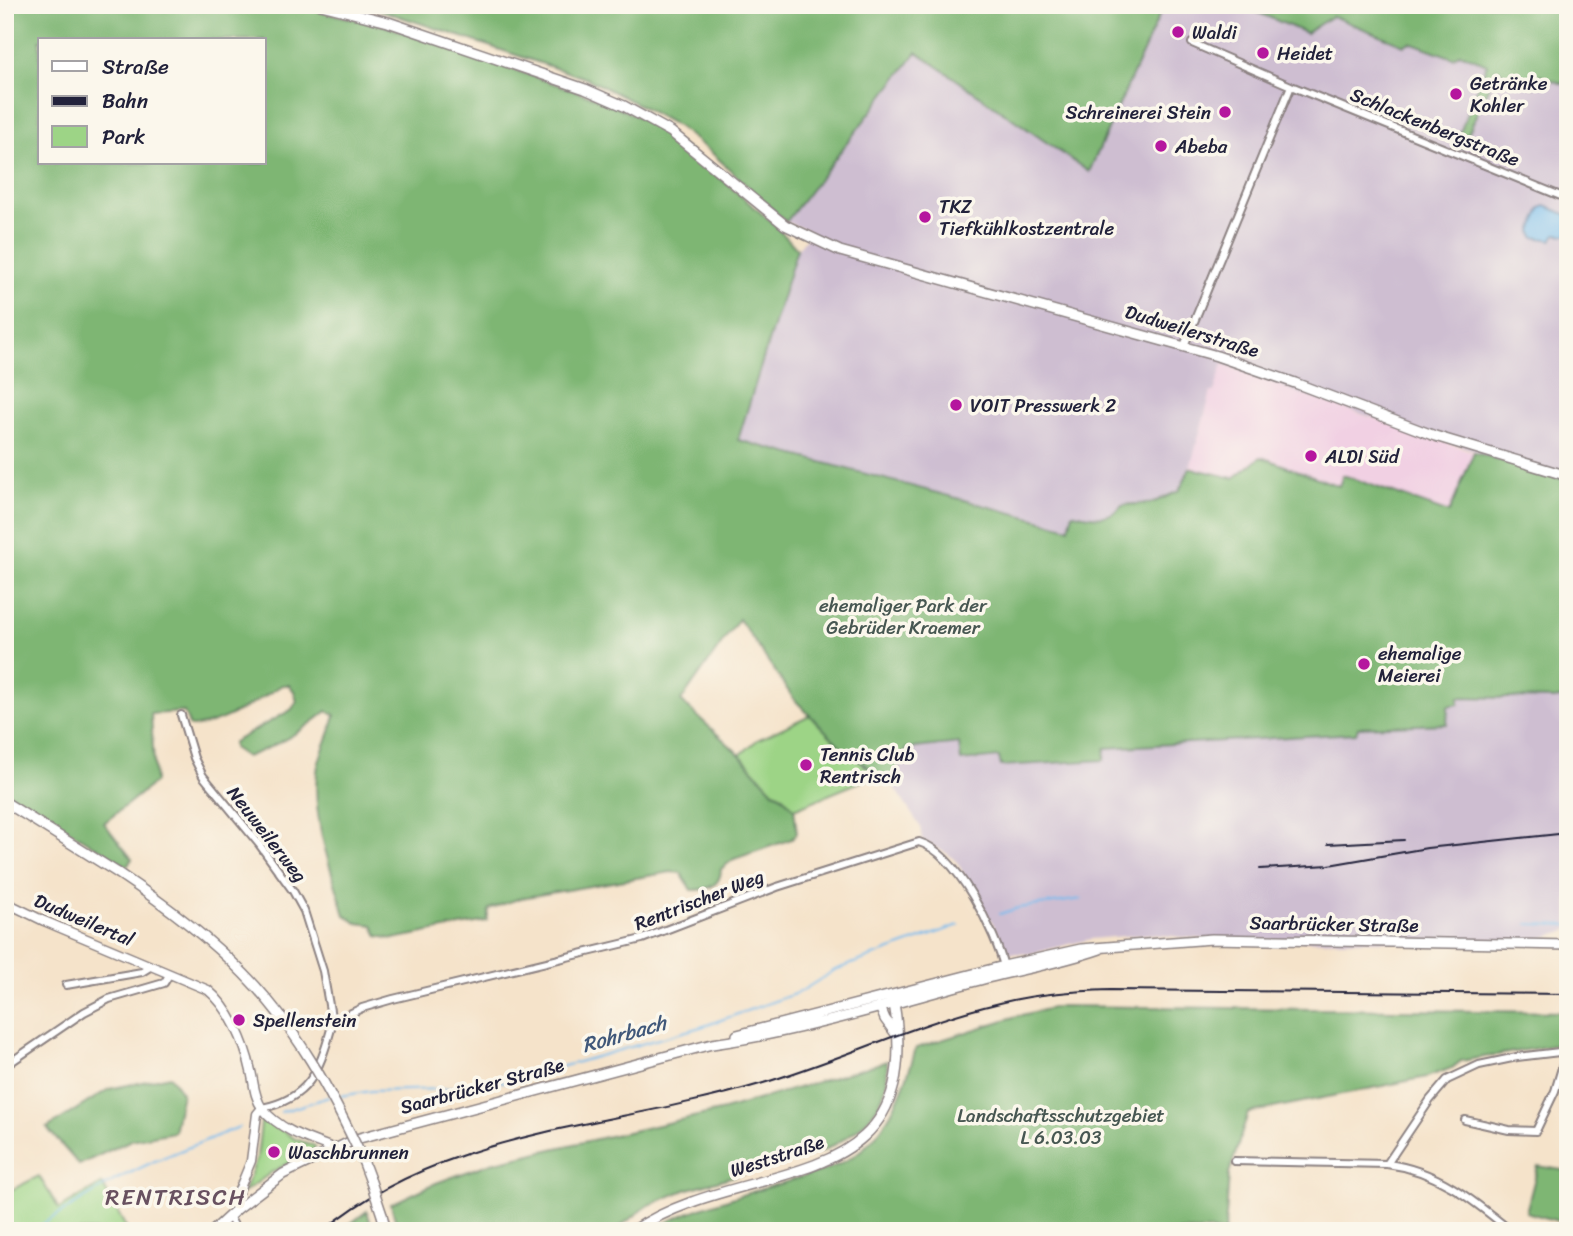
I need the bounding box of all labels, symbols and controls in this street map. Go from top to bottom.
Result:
place label: Waldi [1192,16,1238,49]
marker: Waldi [1170,24,1186,40]
place label: Heidet [1277,37,1333,70]
legend [38,38,266,164]
marker: Heidet [1255,45,1271,61]
text: Straße [102,48,169,86]
place label: Getränke Kohler [1470,67,1548,122]
street label: Schlackenbergstraße [1345,78,1525,176]
text: Bahn [102,82,148,120]
marker: Getränke Kohler [1448,86,1464,102]
place label: Schreinerei Stein [1065,96,1211,129]
marker: Schreinerei Stein [1217,104,1233,120]
text: Park [102,118,145,156]
place label: Abeba [1174,130,1228,163]
marker: Abeba [1153,138,1169,154]
place label: TKZ Tiefkühlkostzentrale [939,190,1115,245]
marker: TKZ Tiefkühlkostzentrale [917,209,933,225]
street label: Dudweilerstraße [1121,295,1263,367]
place label: VOIT Presswerk 2 [970,389,1116,422]
marker: VOIT Presswerk 2 [948,397,964,413]
place label: ALDI Süd [1324,440,1401,473]
marker: ALDI Süd [1303,448,1319,464]
park label: ehemaliger Park der Gebrüder Kraemer [819,589,988,644]
place label: ehemalige Meierei [1378,637,1462,692]
marker: ehemalige Meierei [1356,656,1372,672]
place label: Tennis Club Rentrisch [820,738,915,793]
marker: Tennis Club Rentrisch [798,757,814,773]
street label: Neuweilerweg [218,778,316,890]
street label: Rentrischer Weg [629,860,769,940]
street label: Dudweilertal [29,884,140,956]
street label: Saarbrücker Straße [1249,906,1419,942]
water label: Rohrbach [577,1003,673,1064]
place label: Spellenstein [253,1004,357,1037]
marker: Spellenstein [231,1012,247,1028]
street label: Saarbrücker Straße [396,1048,568,1124]
park label: Landschaftsschutzgebiet L 6.03.03 [957,1099,1165,1154]
street label: Weststraße [726,1125,828,1187]
place label: Waschbrunnen [288,1136,409,1169]
marker: Waschbrunnen [266,1144,282,1160]
district label: RENTRISCH [105,1177,247,1218]

